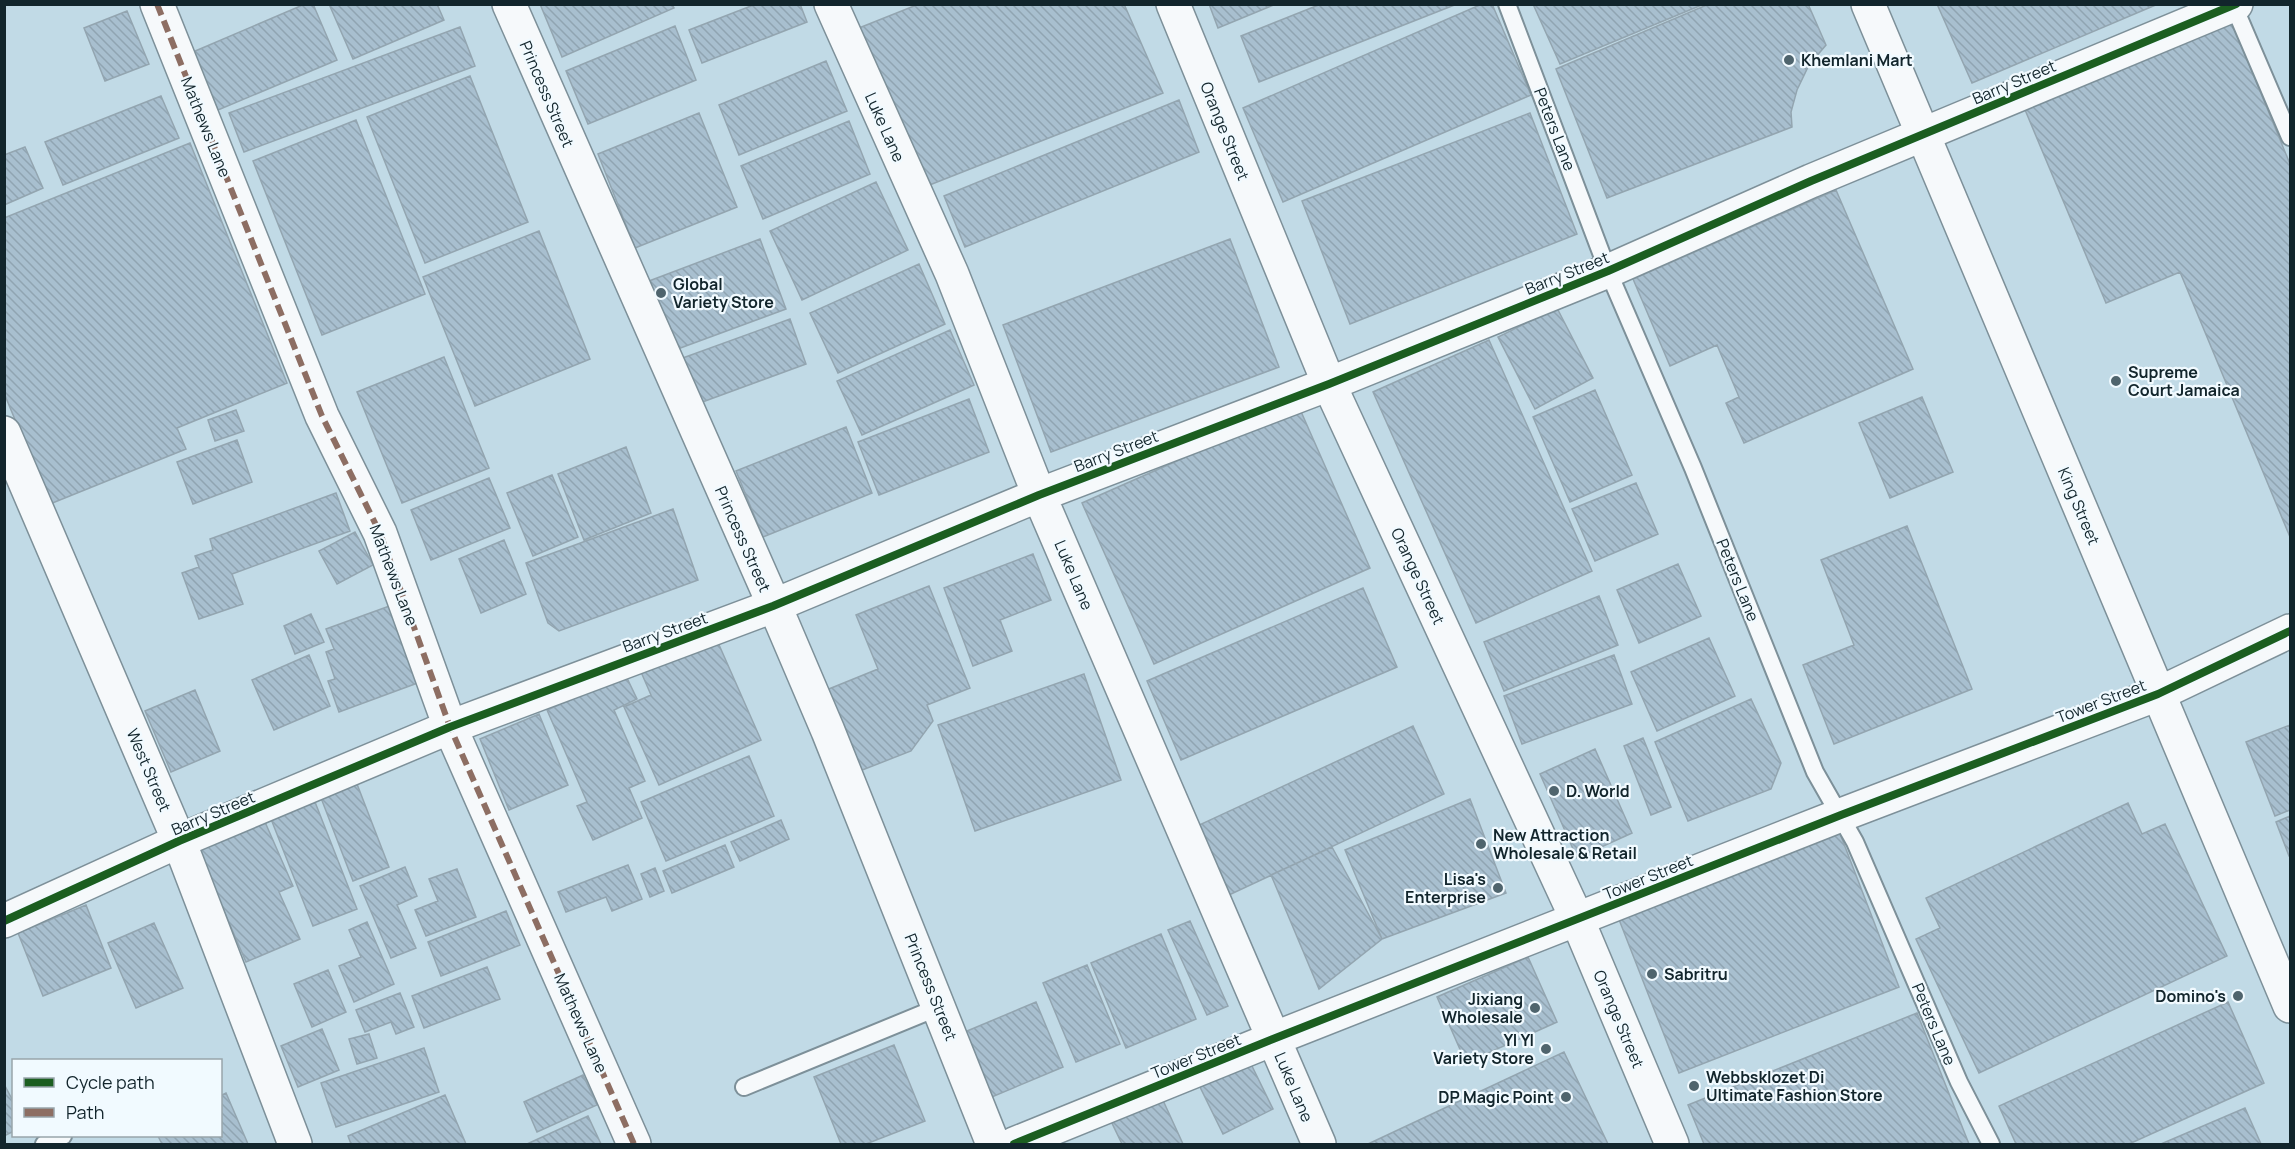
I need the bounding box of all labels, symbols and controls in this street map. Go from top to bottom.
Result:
street label: Princess Street [515,37,579,151]
place label: Khemlani Mart [1801,49,1913,71]
marker: Khemlani Mart [1782,53,1796,67]
street label: Barry Street [1969,55,2059,109]
street label: Mathews Lane [176,73,236,181]
street label: Orange Street [1195,78,1255,184]
street label: Peters Lane [1529,84,1581,174]
street label: Luke Lane [860,89,910,165]
street label: Barry Street [1522,246,1612,300]
place label: Global Variety Store [673,273,774,313]
marker: Global Variety Store [654,286,668,300]
place label: Supreme Court Jamaica [2128,361,2240,401]
marker: Supreme Court Jamaica [2109,374,2123,388]
street label: Barry Street [1071,425,1161,477]
street label: King Street [2053,464,2105,548]
street label: Princess Street [710,483,776,595]
street label: Mathews Lane [365,521,423,629]
street label: Orange Street [1386,524,1450,628]
street label: Peters Lane [1711,535,1765,625]
street label: Luke Lane [1049,537,1099,613]
street label: Barry Street [620,606,710,658]
street label: Tower Street [2053,674,2149,728]
street label: West Street [122,725,176,815]
place label: D. World [1566,780,1630,802]
marker: D. World [1547,784,1561,798]
street label: Barry Street [168,786,258,840]
place label: New Attraction Wholesale & Retail [1493,824,1637,864]
marker: New Attraction Wholesale & Retail [1474,837,1488,851]
street label: Tower Street [1600,849,1696,905]
place label: Lisa's Enterprise [1405,868,1486,908]
marker: Lisa's Enterprise [1491,881,1505,895]
street label: Princess Street [900,930,962,1044]
place label: Sabritru [1664,963,1728,985]
street label: Orange Street [1588,967,1650,1071]
marker: Sabritru [1645,967,1659,981]
street label: Mathews Lane [549,970,613,1076]
street label: Peters Lane [1907,980,1961,1068]
place label: Domino's [2155,985,2226,1007]
place label: Jixiang Wholesale [1441,988,1523,1028]
marker: Domino's [2231,989,2245,1003]
marker: Jixiang Wholesale [1528,1001,1542,1015]
street label: Tower Street [1148,1028,1244,1084]
place label: YI YI Variety Store [1433,1029,1534,1069]
marker: YI YI Variety Store [1539,1042,1553,1056]
street label: Luke Lane [1269,1049,1319,1125]
legend [12,1059,222,1137]
place label: Webbsklozet Di Ultimate Fashion Store [1706,1066,1883,1106]
text: Cycle path [66,1070,155,1094]
marker: Webbsklozet Di Ultimate Fashion Store [1687,1079,1701,1093]
place label: DP Magic Point [1438,1086,1554,1108]
marker: DP Magic Point [1559,1090,1573,1104]
text: Path [66,1100,104,1124]

